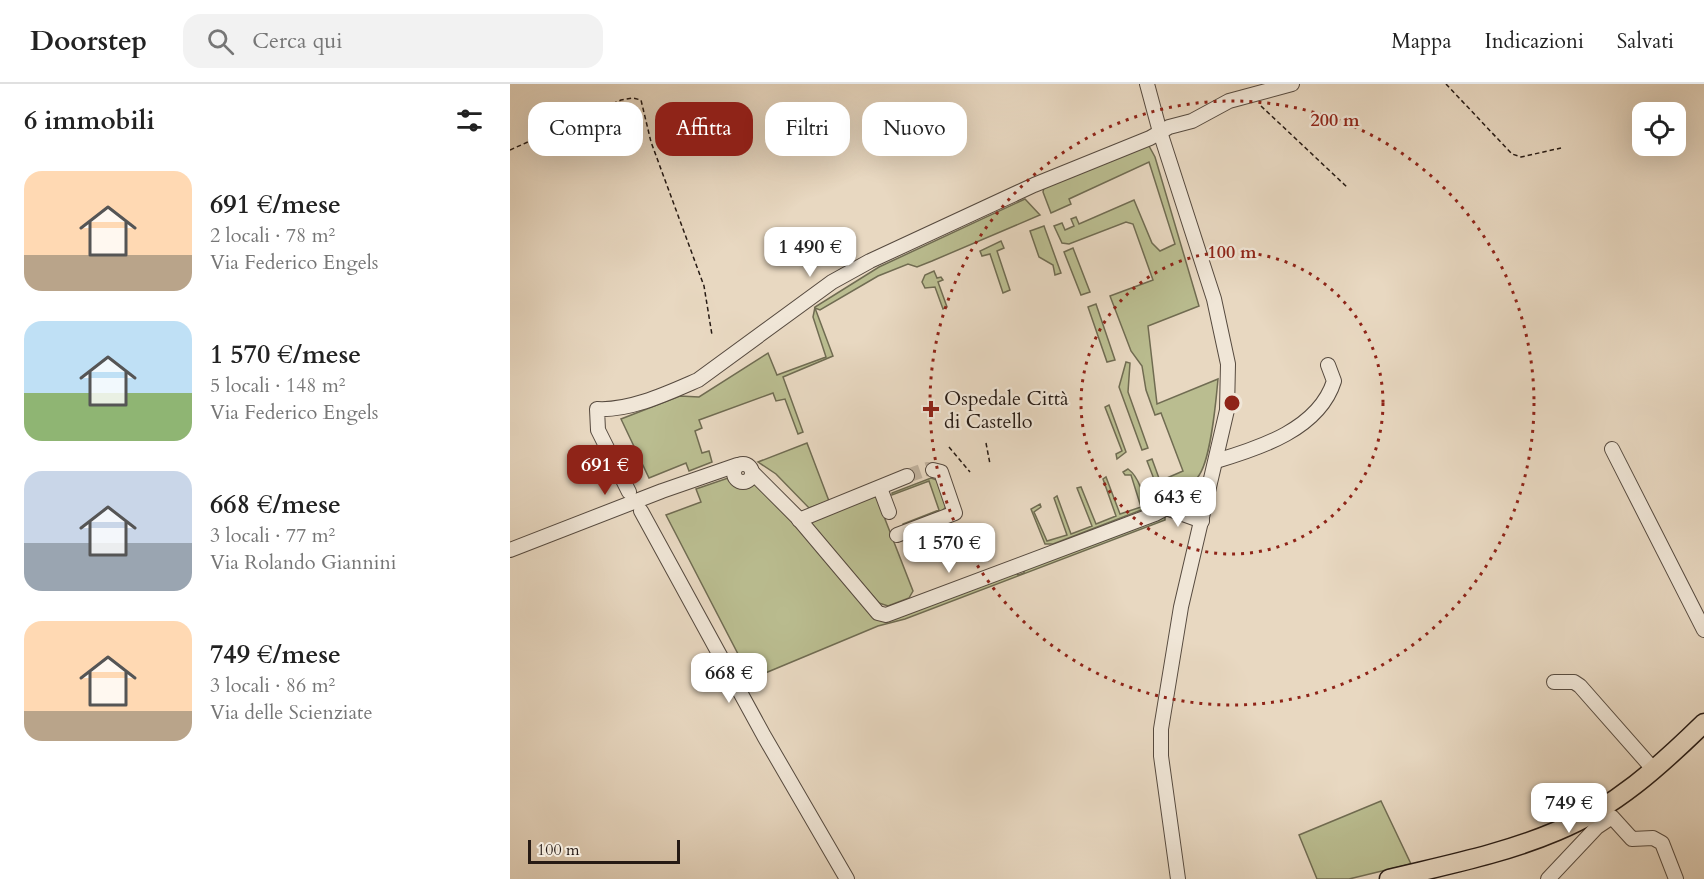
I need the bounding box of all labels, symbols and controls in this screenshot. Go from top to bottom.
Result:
search box [183,14,603,68]
text: Doorstep [30,22,147,60]
icon: search [204,25,237,58]
text: Cerca qui [252,26,343,56]
text: Mappa [1391,27,1451,56]
text: Indicazioni [1484,27,1584,56]
text: Salvati [1617,27,1674,56]
chip: Compra [528,102,643,156]
chip: Affitta [655,102,753,156]
chip: Filtri [765,102,850,156]
chip: Nuovo [862,102,967,156]
map controls [1632,102,1686,156]
button: locate [1632,102,1686,156]
text: 6 immobili [24,103,155,138]
icon: filters [453,104,486,137]
text: 200 m [1310,108,1360,133]
text: 691 €/mese [210,187,341,222]
icon: home [72,195,144,267]
text: 2 locali · 78 m² [210,222,335,249]
pin: 1 490 € [755,227,865,278]
text: 1 490 € [778,233,842,260]
text: 100 m [1207,240,1257,265]
text: Via Federico Engels [210,249,379,276]
text: 1 570 €/mese [210,337,361,372]
icon: home [72,345,144,417]
text: 5 locali · 148 m² [210,372,346,399]
place label: Ospedale Città di Castello [944,385,1069,435]
centre of rings [1222,393,1242,413]
text: Via Federico Engels [210,399,379,426]
marker: Ospedale Città di Castello [922,400,940,418]
pin: 691 € [563,445,647,496]
text: 691 € [581,451,629,478]
pin: 643 € [1136,477,1220,528]
text: 643 € [1154,483,1202,510]
text: 668 €/mese [210,487,341,522]
icon: home [72,495,144,567]
text: 3 locali · 77 m² [210,522,335,549]
pin: 1 570 € [894,523,1004,574]
text: 1 570 € [917,529,981,556]
text: Via Rolando Giannini [210,549,396,576]
text: 749 €/mese [210,637,341,672]
icon: home [72,645,144,717]
pin: 668 € [687,653,771,704]
text: 668 € [705,659,753,686]
text: 3 locali · 86 m² [210,672,335,699]
text: Via delle Scienziate [210,699,373,726]
pin: 749 € [1527,783,1611,834]
text: 749 € [1545,789,1593,816]
scale bar [528,837,680,864]
text: 100 m [537,839,579,861]

